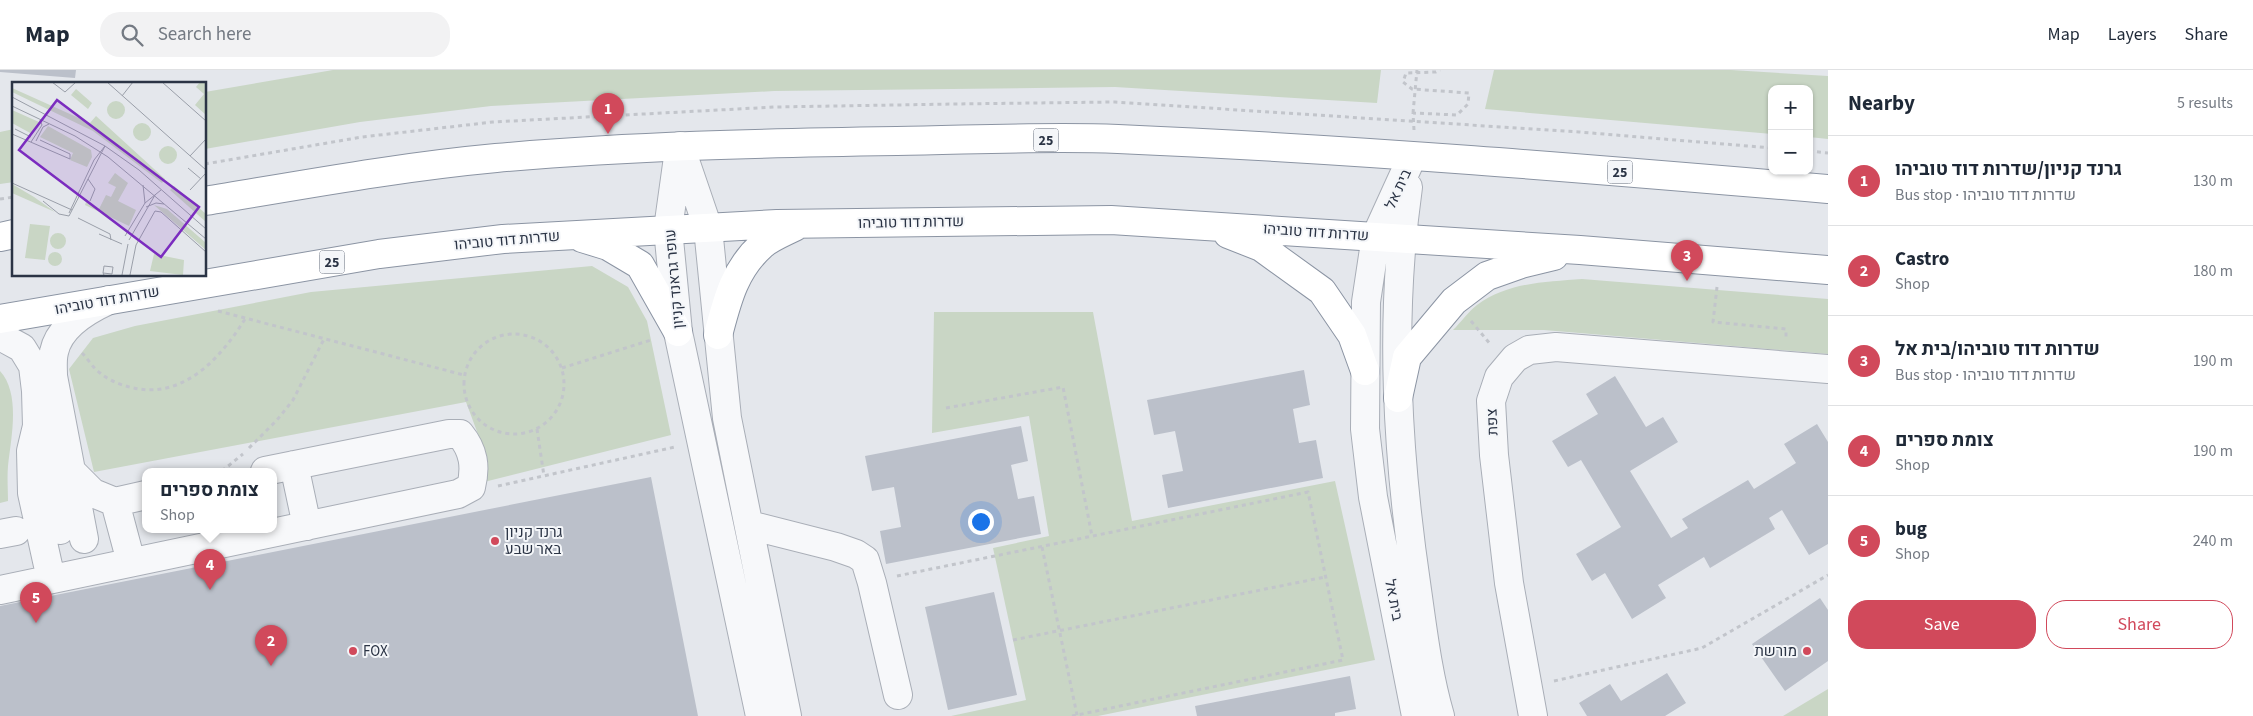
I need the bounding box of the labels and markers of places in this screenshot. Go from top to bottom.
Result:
pin: 1 [592,93,624,134]
pin: 3 [1671,240,1703,281]
place label: גרנד קניון באר שבע [505,522,563,560]
marker: גרנד קניון באר שבע [489,535,501,547]
pin: 4 [194,549,226,590]
pin: 5 [20,582,52,623]
pin: 2 [255,625,287,666]
place label: FOX [363,641,388,662]
place label: מורשת [1754,641,1797,662]
marker: FOX [347,645,359,657]
marker: מורשת [1801,645,1813,657]

